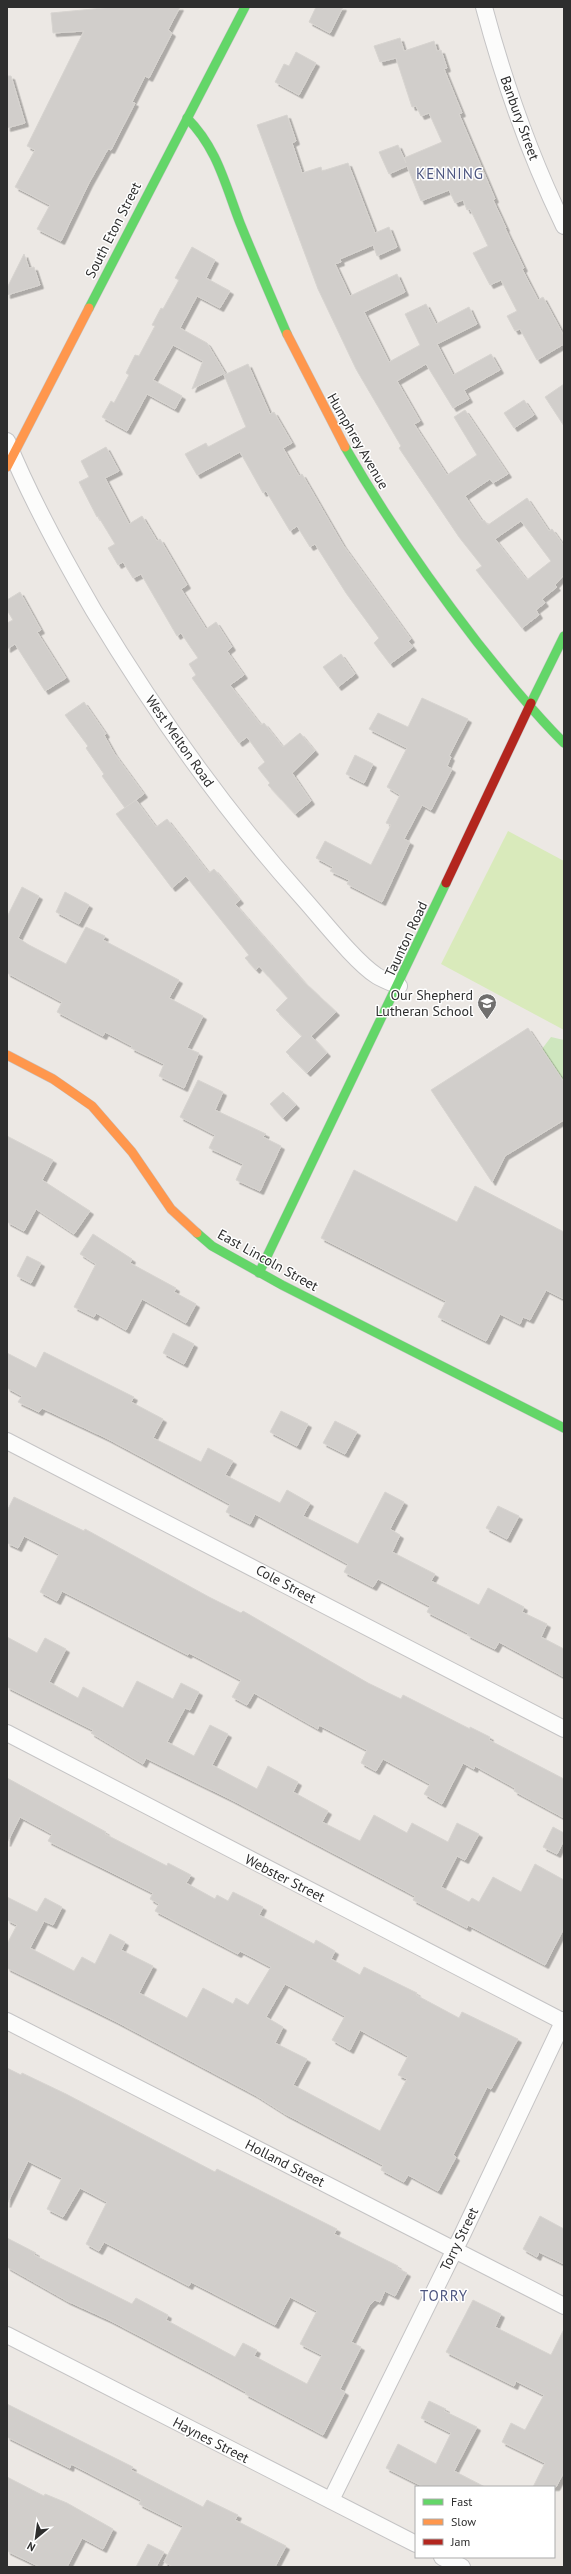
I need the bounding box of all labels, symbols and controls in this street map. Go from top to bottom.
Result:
street label: Banbury Street [496,73,544,163]
district label: KENNING [416,164,484,183]
street label: South Eton Street [81,179,145,281]
street label: Humphrey Avenue [323,390,393,492]
street label: West Melton Road [142,692,218,790]
street label: Taunton Road [381,898,431,980]
place label: Our Shepherd Lutheran School [375,986,473,1020]
school or university icon: Our Shepherd Lutheran School [476,992,498,1020]
street label: East Lincoln Street [215,1225,322,1295]
street label: Cole Street [253,1561,319,1607]
street label: Webster Street [242,1850,328,1906]
street label: Holland Street [242,2135,328,2191]
street label: Torry Street [436,2204,482,2274]
district label: TORRY [420,2286,468,2305]
street label: Haynes Street [170,2413,252,2467]
legend [415,2486,555,2558]
text: Fast [451,2494,472,2509]
text: Slow [451,2514,476,2529]
north arrow [16,2518,56,2558]
text: Jam [450,2534,470,2549]
text: N [25,2539,38,2555]

